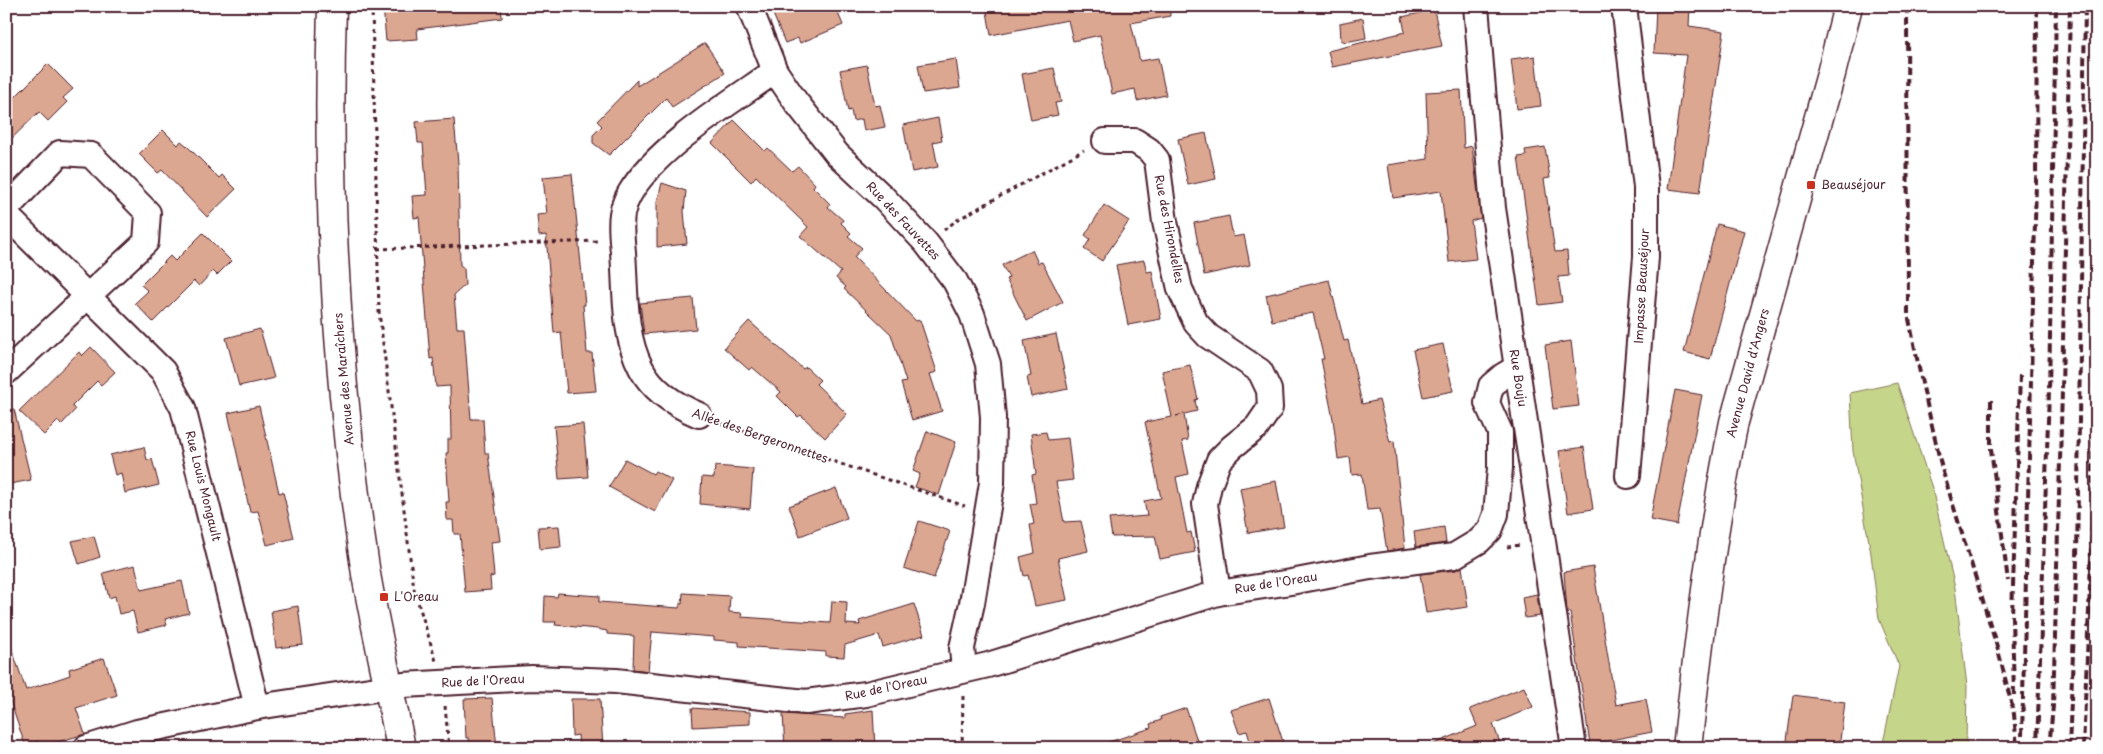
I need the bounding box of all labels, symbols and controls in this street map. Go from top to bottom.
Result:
street label: Rue des Hirondelles [1151,173,1189,285]
place label: Beauséjour [1821,175,1886,193]
street label: Rue des Fauvettes [863,177,945,264]
marker: Beauséjour [1805,179,1817,191]
street label: Impasse Beauséjour [1629,227,1653,344]
street label: Avenue David d'Angers [1721,306,1773,439]
street label: Avenue des Maraîchers [328,312,358,446]
street label: Rue Bouju [1506,348,1532,408]
street label: Allée des Bergeronnettes [690,403,831,467]
street label: Rue Louis Mongault [182,429,226,543]
street label: Rue de l'Oreau [1233,567,1319,597]
place label: L'Oreau [394,587,439,605]
marker: L'Oreau [378,591,390,603]
street label: Rue de l'Oreau [441,669,525,691]
street label: Rue de l'Oreau [843,670,929,705]

